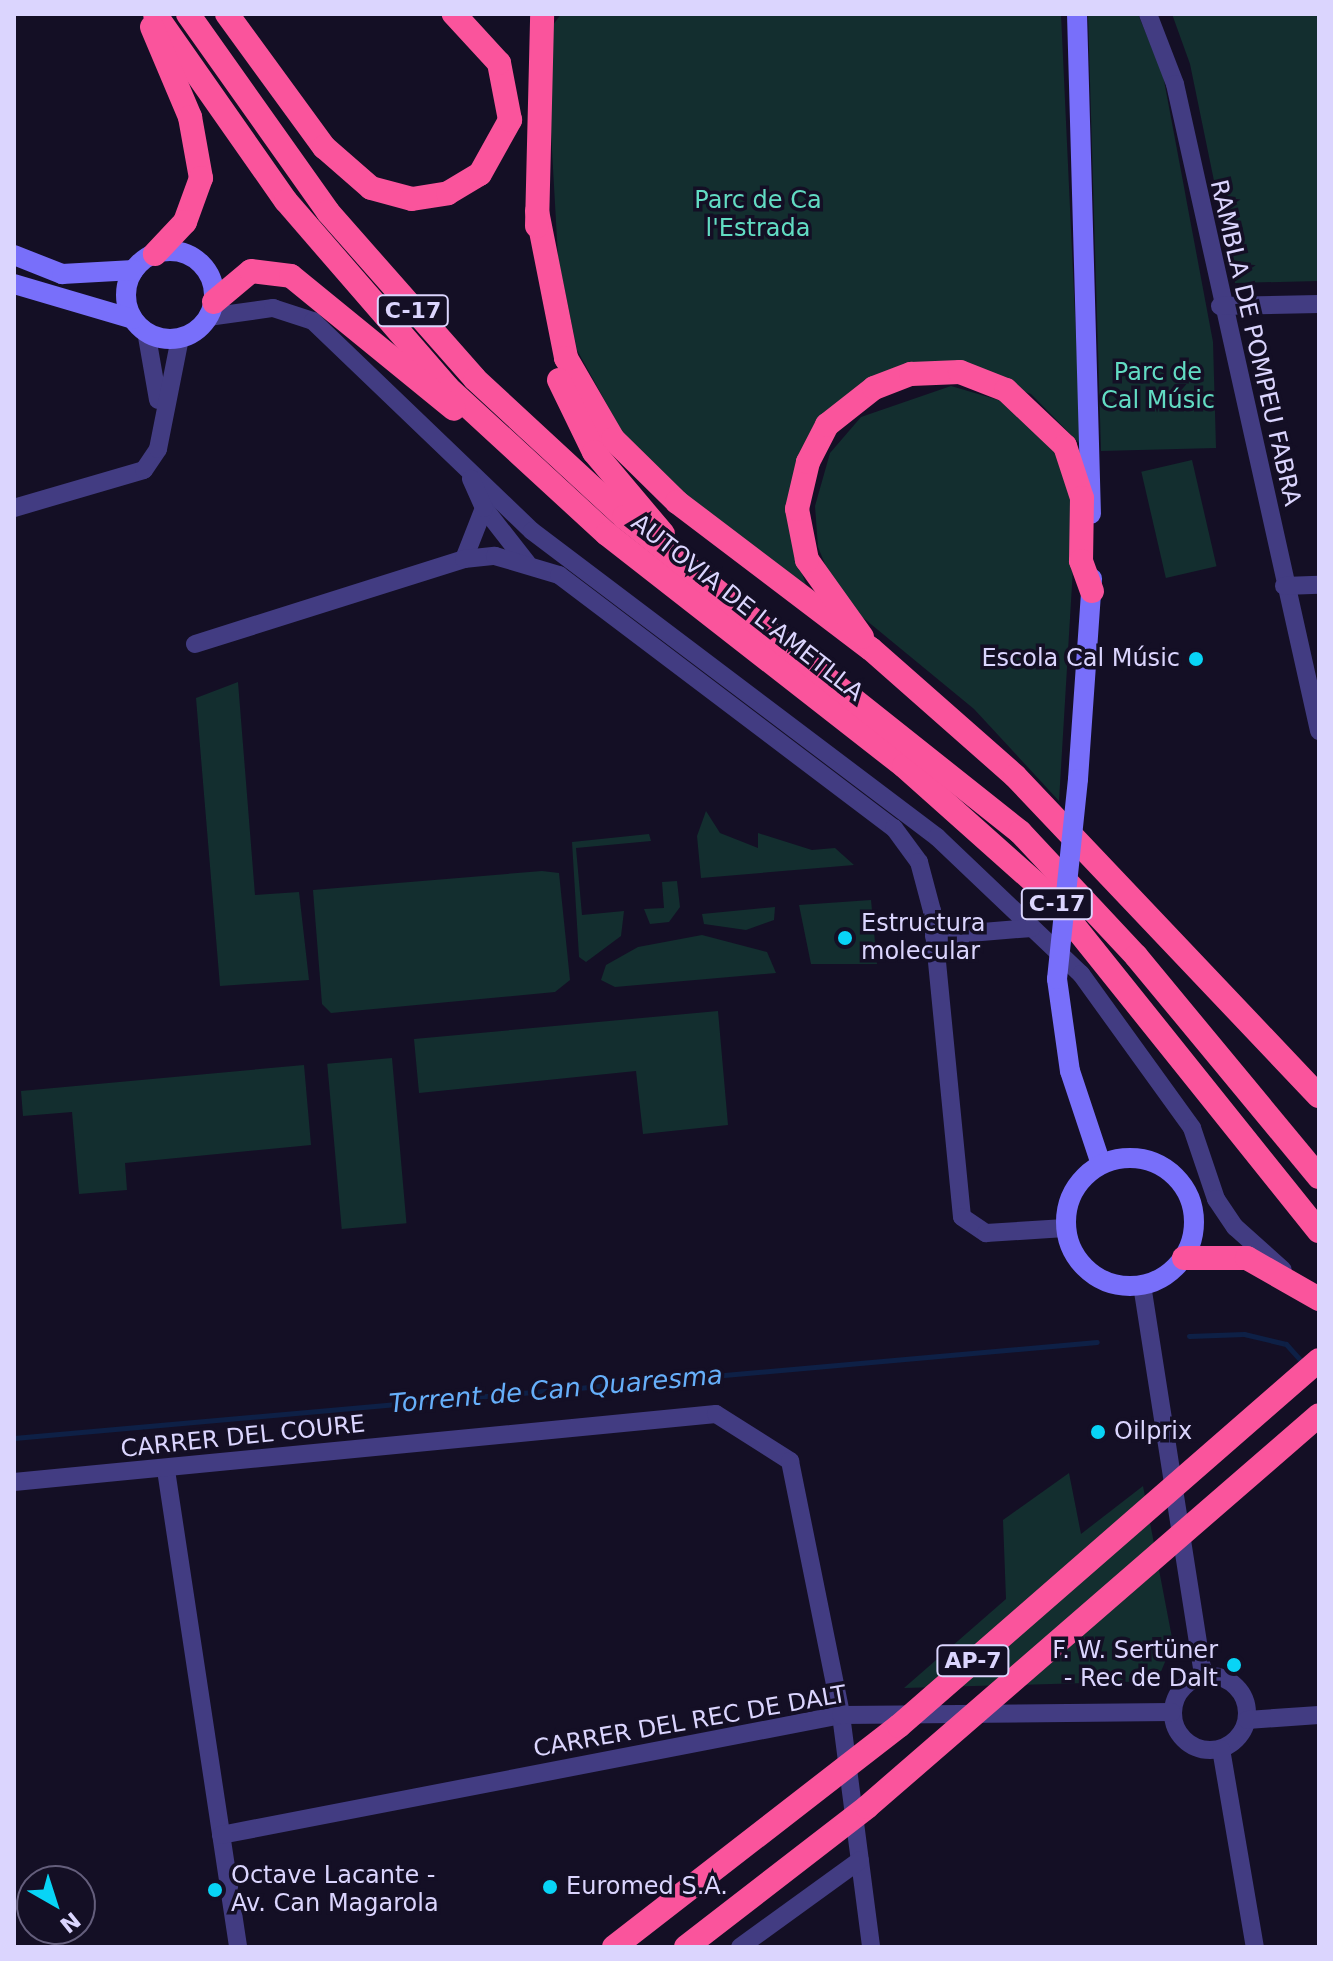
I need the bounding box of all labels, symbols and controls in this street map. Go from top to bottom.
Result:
street label: RAMBLA DE POMPEU FABRA [1203,177,1307,509]
park label: Parc de Ca l'Estrada [694,187,822,243]
road number: C-17 [375,293,451,329]
park label: Parc de Cal Músic [1101,359,1215,415]
street label: AUTOVIA DE L'AMETLLA [625,508,869,708]
place label: Escola Cal Músic [981,645,1180,673]
marker: Escola Cal Músic [1187,650,1205,668]
road number: C-17 [1019,886,1095,922]
place label: Estructura molecular [861,910,986,966]
marker: Estructura molecular [836,929,854,947]
water label: Torrent de Can Quaresma [388,1360,724,1420]
street label: CARRER DEL COURE [119,1410,367,1464]
place label: Oilprix [1114,1418,1192,1446]
marker: Oilprix [1089,1423,1107,1441]
place label: F. W. Sertüner - Rec de Dalt [1052,1637,1218,1693]
road number: AP-7 [935,1643,1011,1679]
marker: F. W. Sertüner - Rec de Dalt [1225,1656,1243,1674]
street label: CARRER DEL REC DE DALT [531,1680,849,1764]
place label: Octave Lacante - Av. Can Magarola [231,1862,439,1918]
north arrow [16,1865,96,1945]
place label: Euromed S.A. [566,1873,728,1901]
marker: Euromed S.A. [541,1878,559,1896]
marker: Octave Lacante - Av. Can Magarola [206,1881,224,1899]
text: N [55,1907,85,1938]

